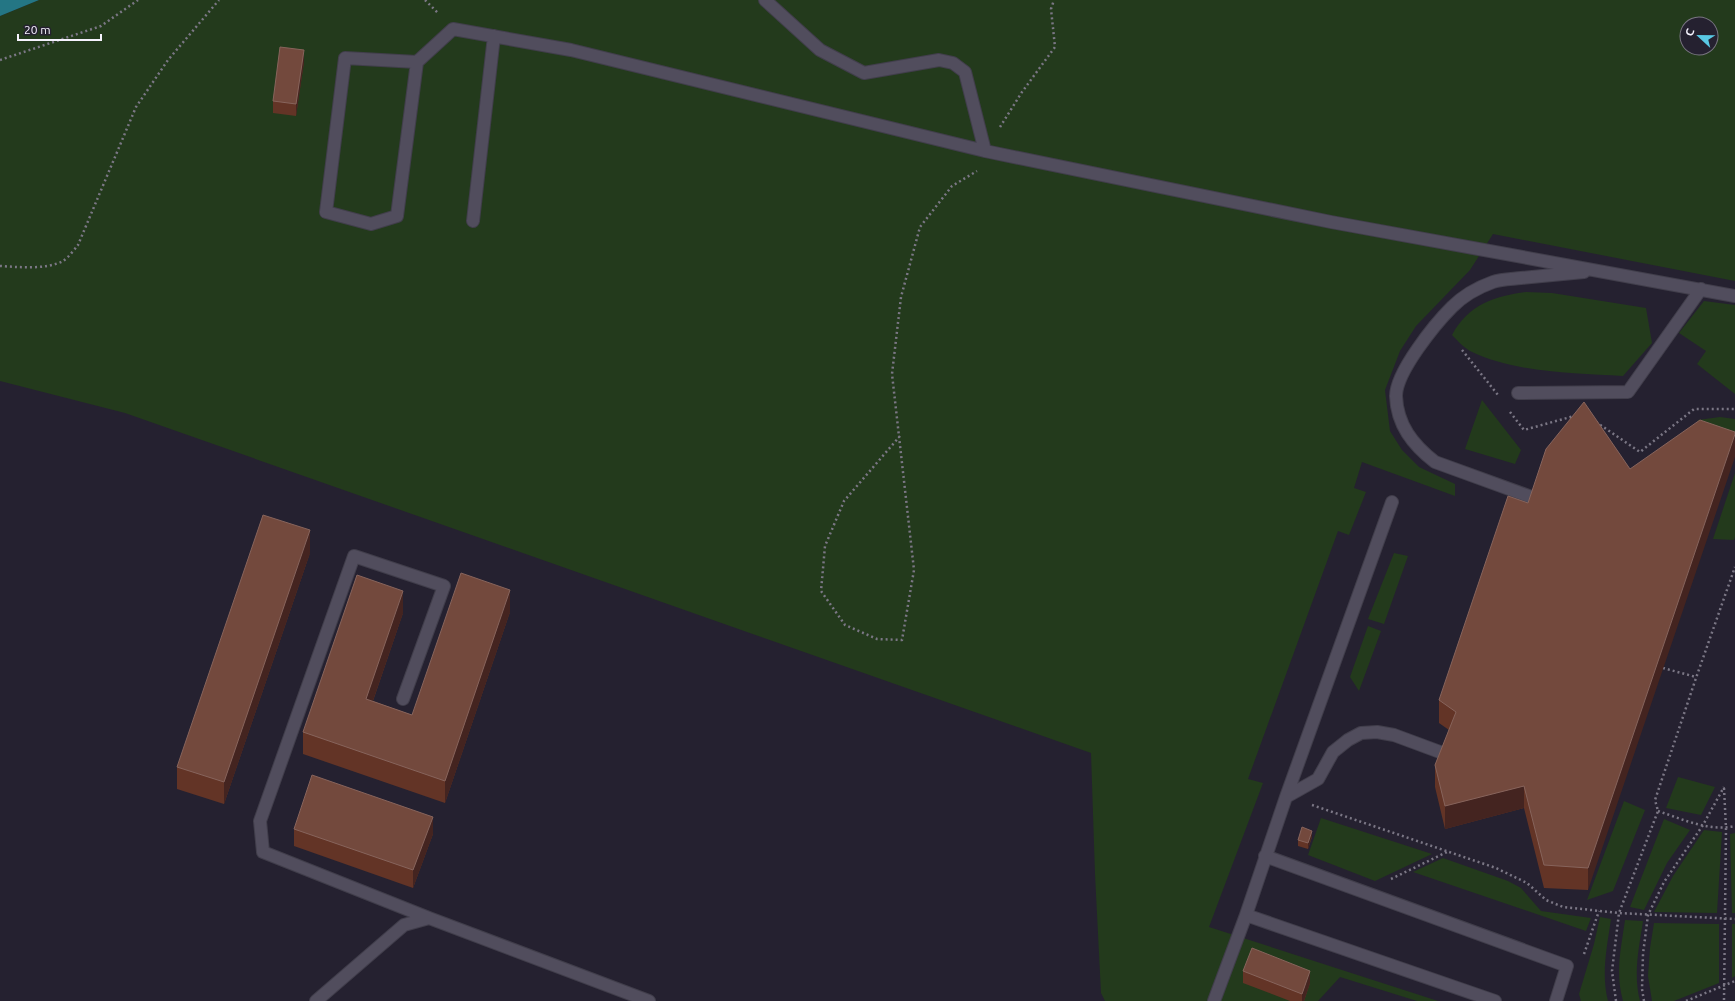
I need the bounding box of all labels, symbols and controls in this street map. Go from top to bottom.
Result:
scale bar [18,16,101,42]
north arrow [1679,16,1719,56]
text: 20 m [24,23,51,36]
text: С [1683,27,1697,38]

